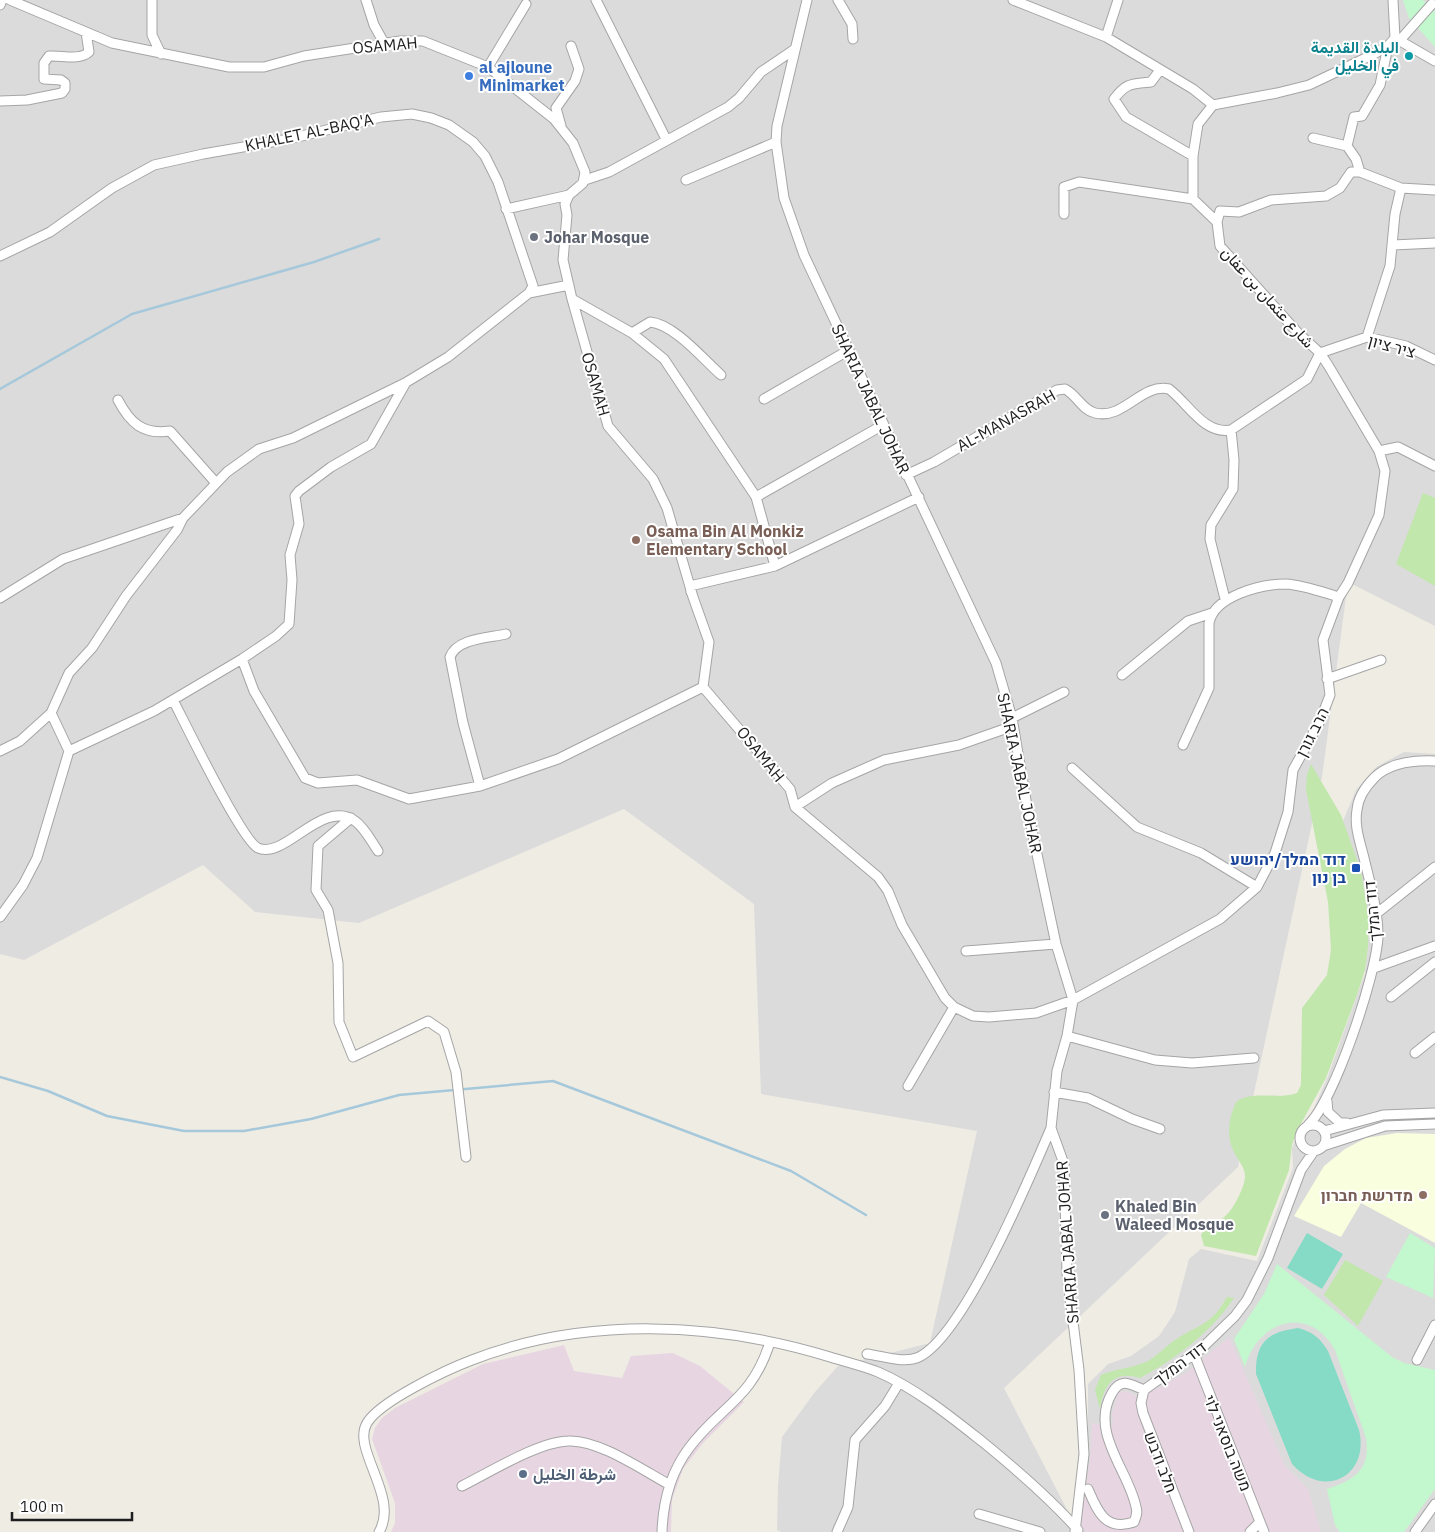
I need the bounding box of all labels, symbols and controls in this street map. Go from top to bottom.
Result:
street label: OSAMAH [352,32,418,58]
place label: البلدة القديمة في الخليل [1311,37,1399,79]
marker: البلدة القديمة في الخليل [1403,50,1415,62]
place label: al ajloune Minimarket [479,57,565,95]
marker: al ajloune Minimarket [463,70,475,82]
street label: KHALET AL-BAQ'A [243,109,375,155]
place label: Johar Mosque [544,227,649,247]
marker: Johar Mosque [528,231,540,243]
street label: شارع عثمان بن عفان [1216,242,1319,353]
street label: SHARIA JABAL JOHAR [827,321,915,477]
street label: ציר ציון [1366,330,1418,362]
street label: OSAMAH [577,350,615,418]
street label: AL-MANASRAH [953,385,1059,455]
place label: Osama Bin Al Monkiz Elementary School [646,521,804,559]
marker: Osama Bin Al Monkiz Elementary School [630,534,642,546]
street label: SHARIA JABAL JOHAR [993,691,1047,855]
street label: הרב גורן [1291,704,1333,760]
street label: OSAMAH [733,722,789,786]
place label: דוד המלך/יהושע בן נון [1230,849,1346,887]
marker: דוד המלך/יהושע בן נון [1350,862,1362,874]
street label: דוד המלך [1359,880,1385,942]
street label: SHARIA JABAL JOHAR [1051,1160,1083,1324]
place label: מדרשת חברון [1321,1185,1413,1205]
marker: מדרשת חברון [1417,1189,1429,1201]
place label: Khaled Bin Waleed Mosque [1115,1196,1234,1234]
marker: Khaled Bin Waleed Mosque [1099,1209,1111,1221]
street label: דוד המלך [1150,1337,1210,1389]
street label: משה בוסאני לוי [1200,1392,1256,1494]
street label: חלב ודבש [1140,1428,1182,1496]
place label: شرطة الخليل [533,1464,616,1485]
marker: شرطة الخليل [517,1468,529,1480]
scale bar [12,1490,132,1522]
text: 100 m [20,1497,64,1516]

